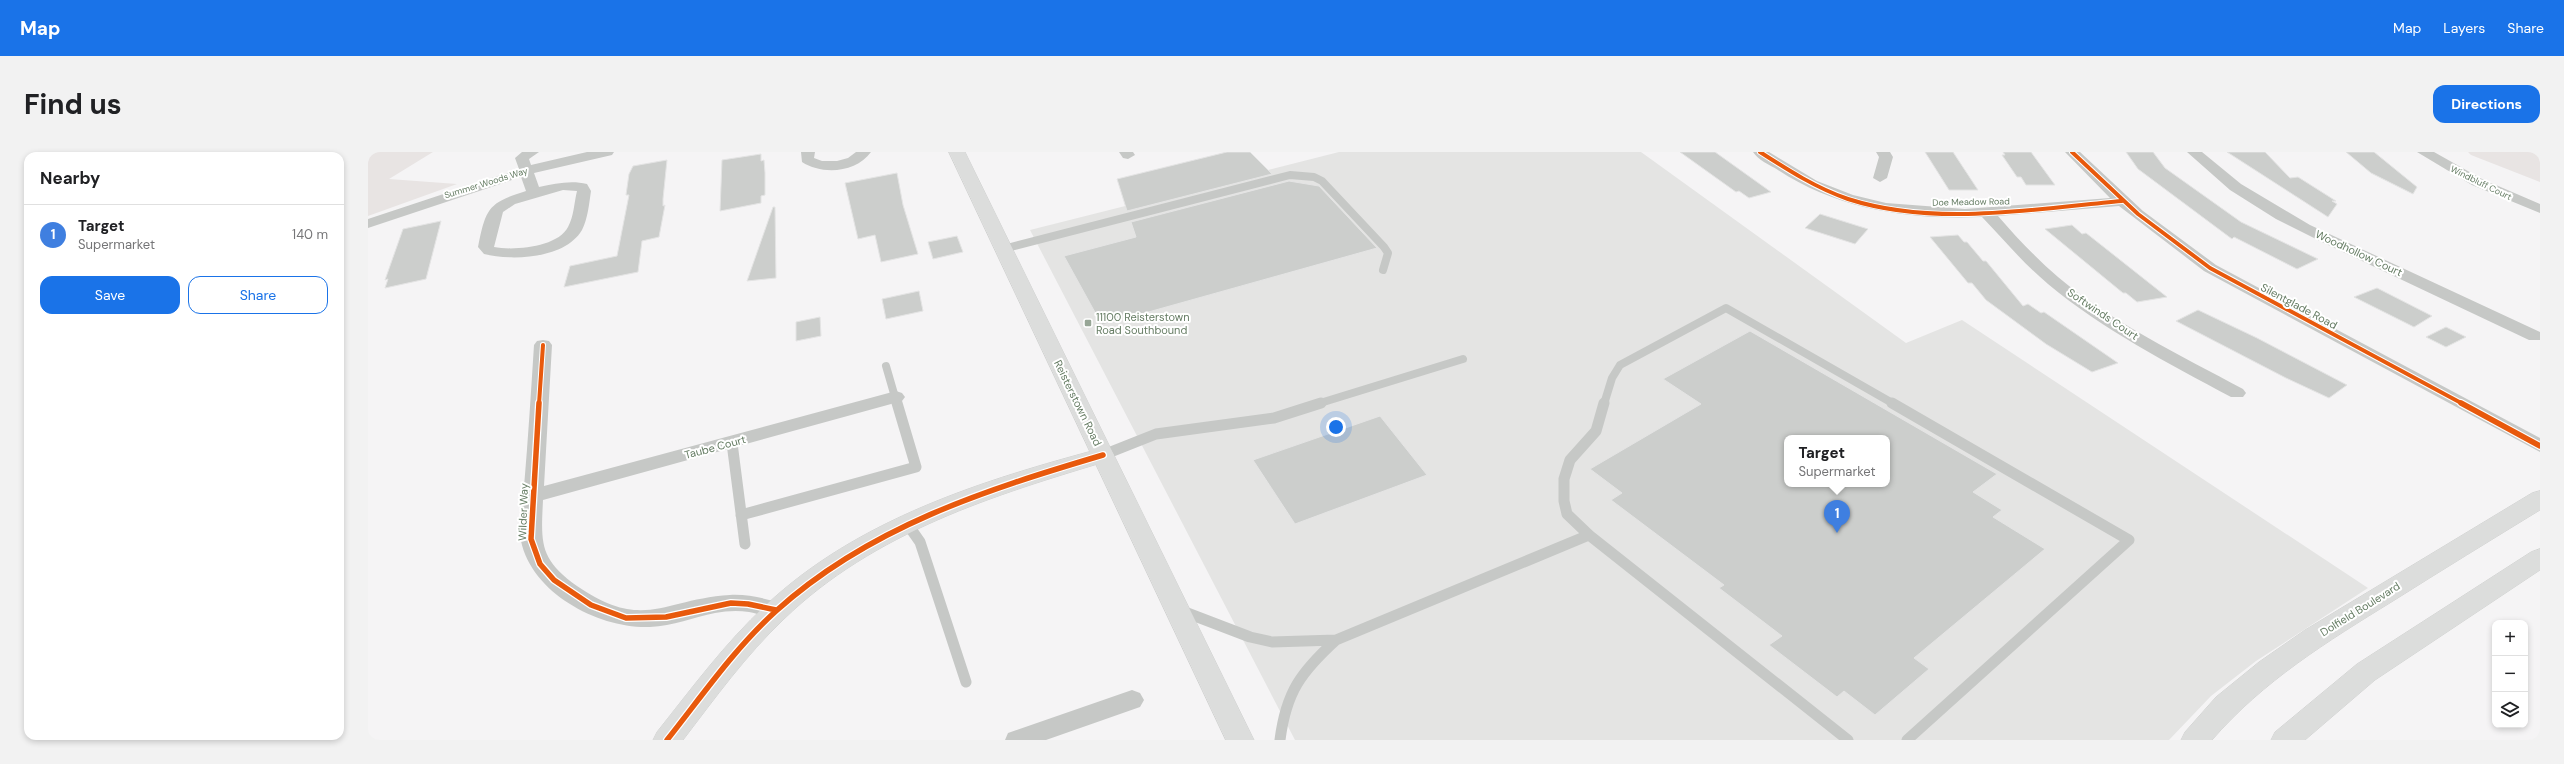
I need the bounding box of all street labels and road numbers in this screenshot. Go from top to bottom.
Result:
street label: Windbluff Court [2448,163,2514,203]
street label: Summer Woods Way [443,165,529,201]
street label: Doe Meadow Road [1932,195,2010,209]
street label: Woodhollow Court [2313,227,2405,279]
street label: Silentglade Road [2258,280,2340,332]
street label: Softwinds Court [2065,285,2141,343]
street label: Reisterstown Road [1051,358,1105,448]
street label: Taube Court [683,432,747,462]
street label: Wilder Way [515,483,531,541]
street label: Dolfield Boulevard [2318,579,2403,639]

